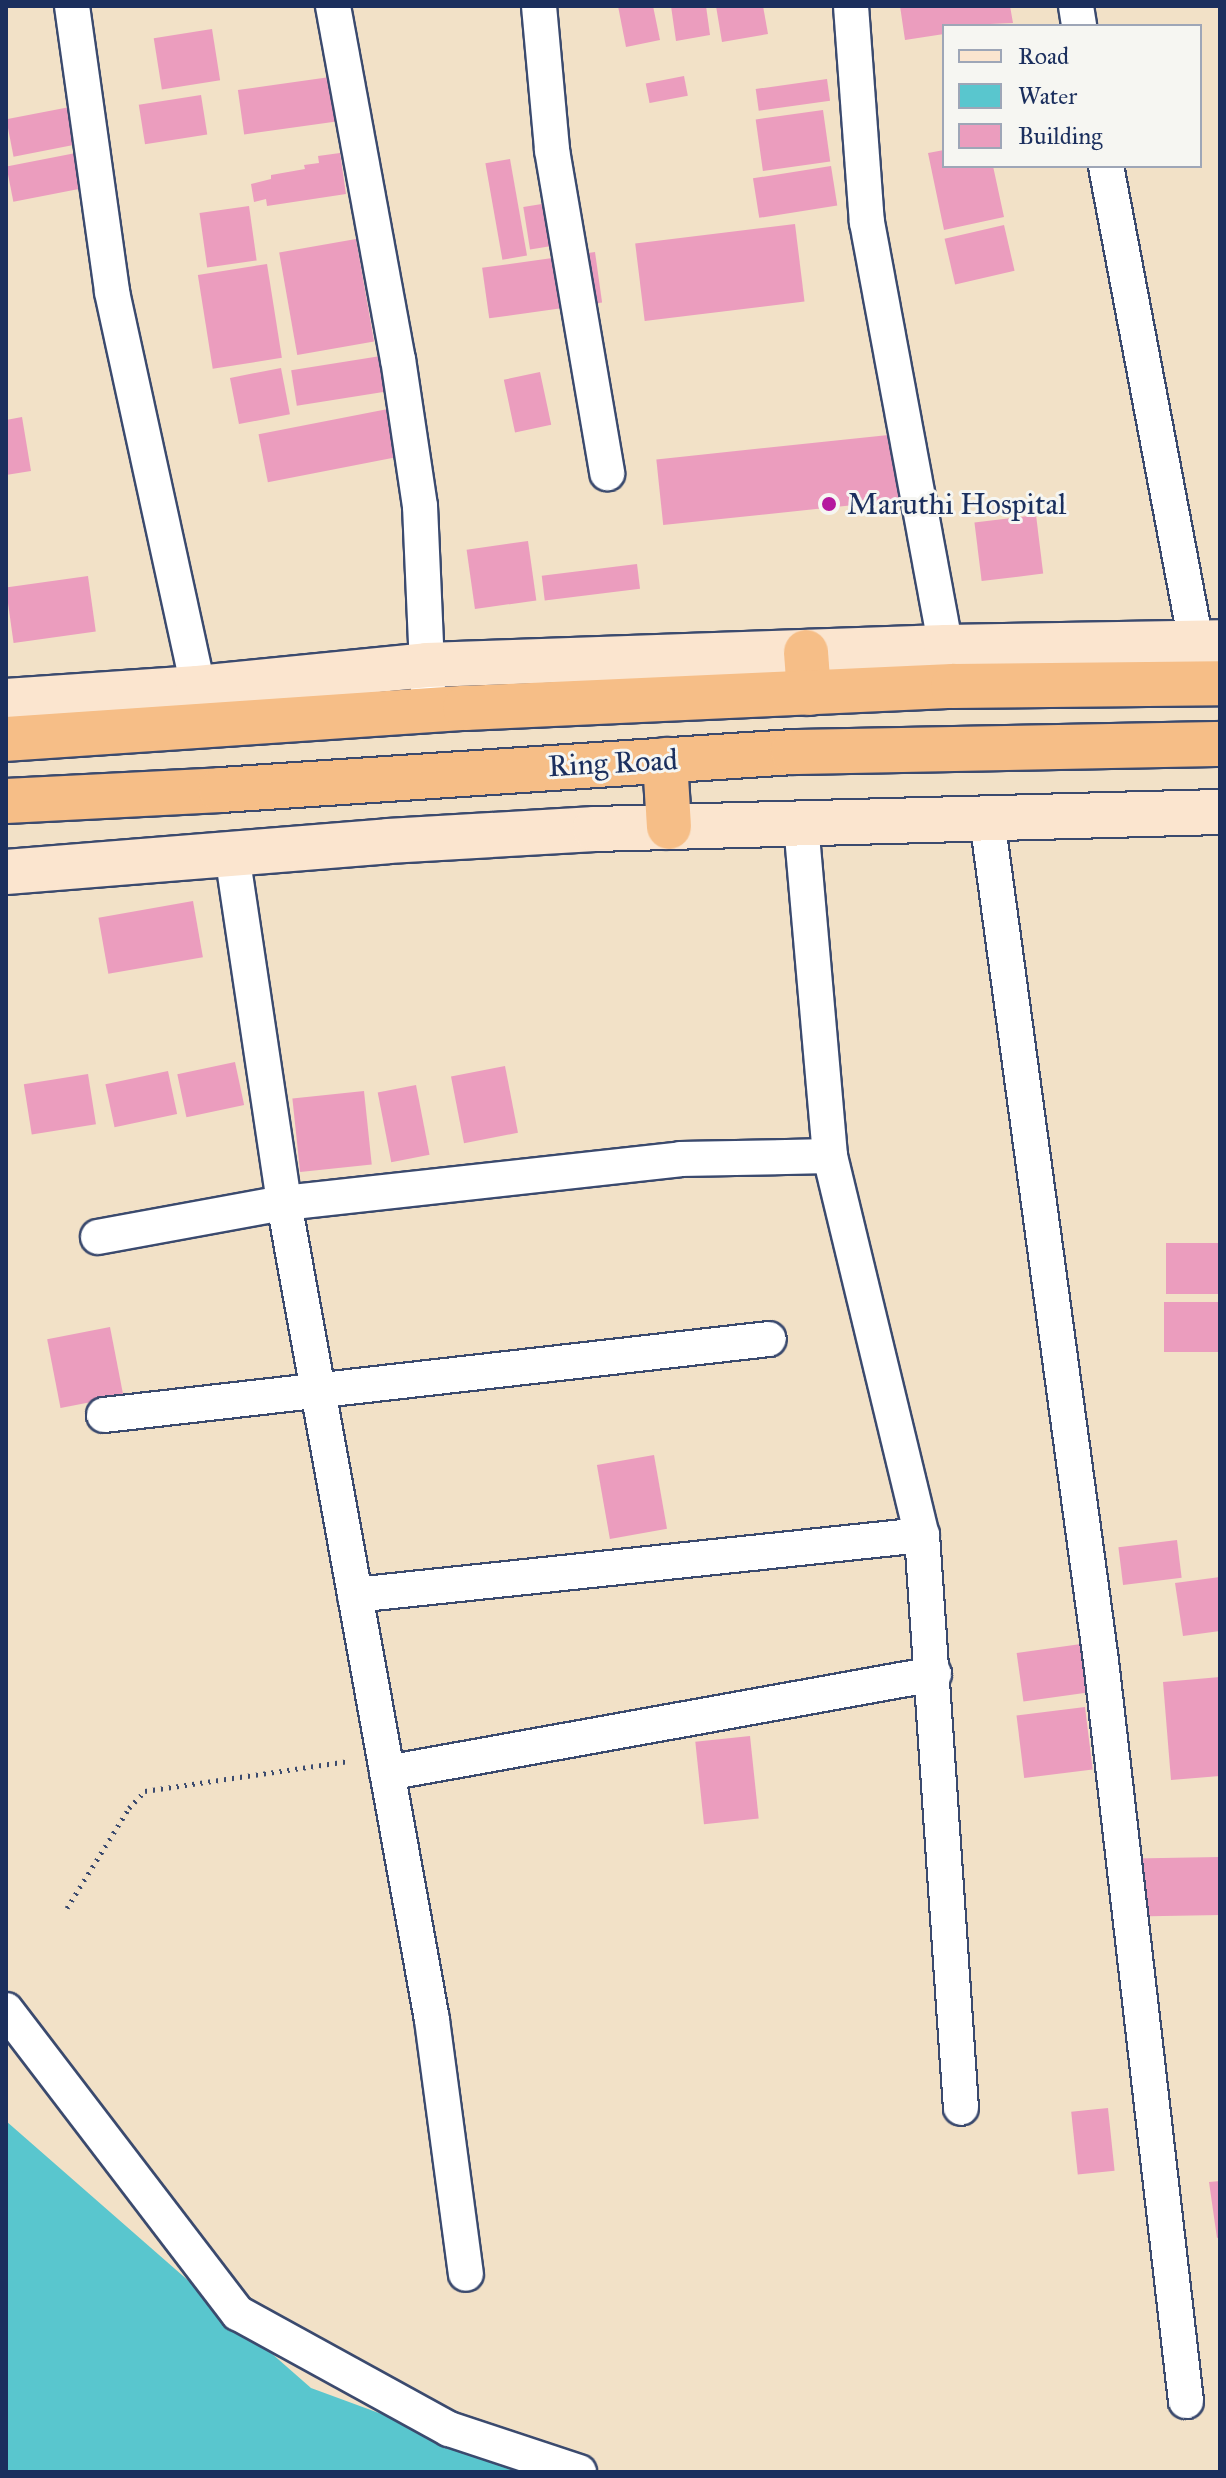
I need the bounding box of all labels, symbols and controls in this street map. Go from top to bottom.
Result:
legend [942,24,1202,168]
text: Road [1018,41,1069,71]
text: Water [1018,81,1077,111]
text: Building [1018,121,1103,151]
place label: Maruthi Hospital [847,486,1066,522]
marker: Maruthi Hospital [818,493,840,515]
street label: Ring Road [547,742,679,784]

